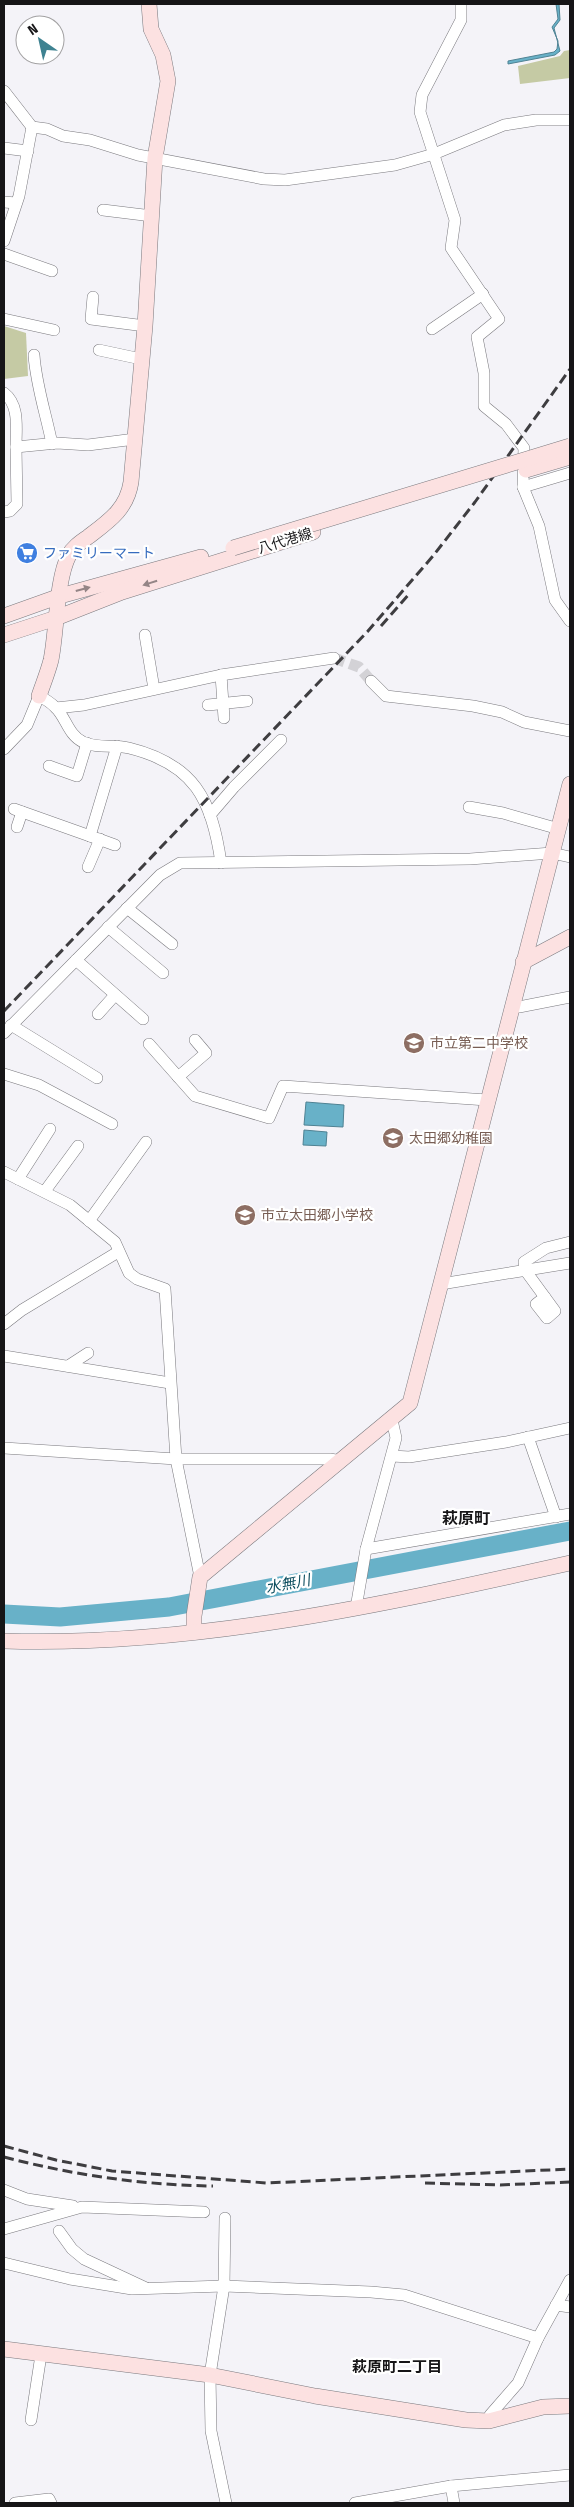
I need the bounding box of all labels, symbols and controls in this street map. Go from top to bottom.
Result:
north arrow [15,15,65,65]
text: N [25,20,41,39]
street label: 八代港線 [256,525,314,557]
supermarket icon: ファミリーマート [15,541,39,565]
place label: ファミリーマート [43,545,155,562]
one-way arrow [142,580,157,588]
one-way arrow [76,585,91,593]
school or university icon: 市立第二中学校 [402,1031,426,1055]
place label: 市立第二中学校 [430,1035,528,1052]
school or university icon: 太田郷幼稚園 [381,1126,405,1150]
place label: 太田郷幼稚園 [409,1130,493,1147]
school or university icon: 市立太田郷小学校 [233,1203,257,1227]
place label: 市立太田郷小学校 [261,1207,373,1224]
district label: 萩原町 [442,1509,490,1528]
water label: 水無川 [264,1570,314,1597]
district label: 萩原町二丁目 [352,2358,442,2376]

